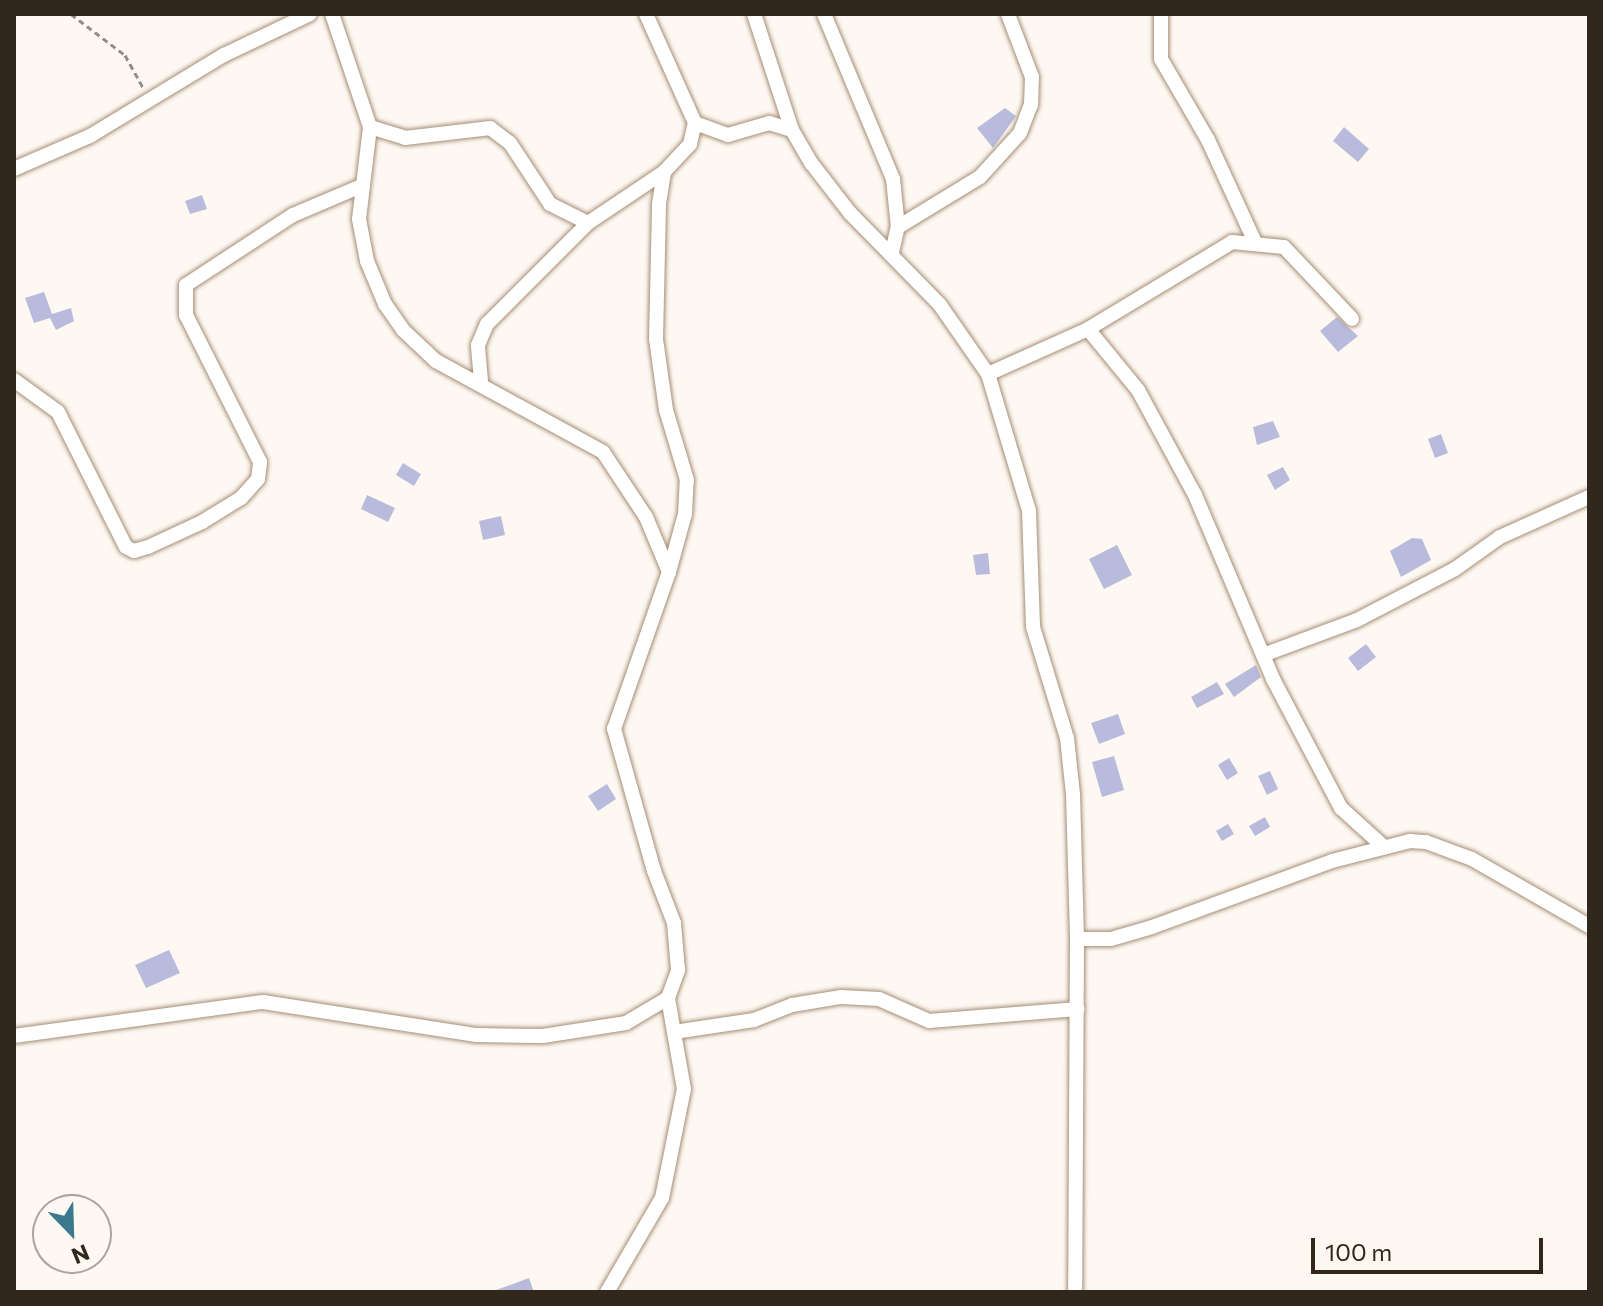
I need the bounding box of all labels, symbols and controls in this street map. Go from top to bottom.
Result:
north arrow [32,1194,112,1274]
scale bar [1315,1222,1547,1272]
text: 100 m [1325,1237,1392,1266]
text: N [68,1239,94,1270]

